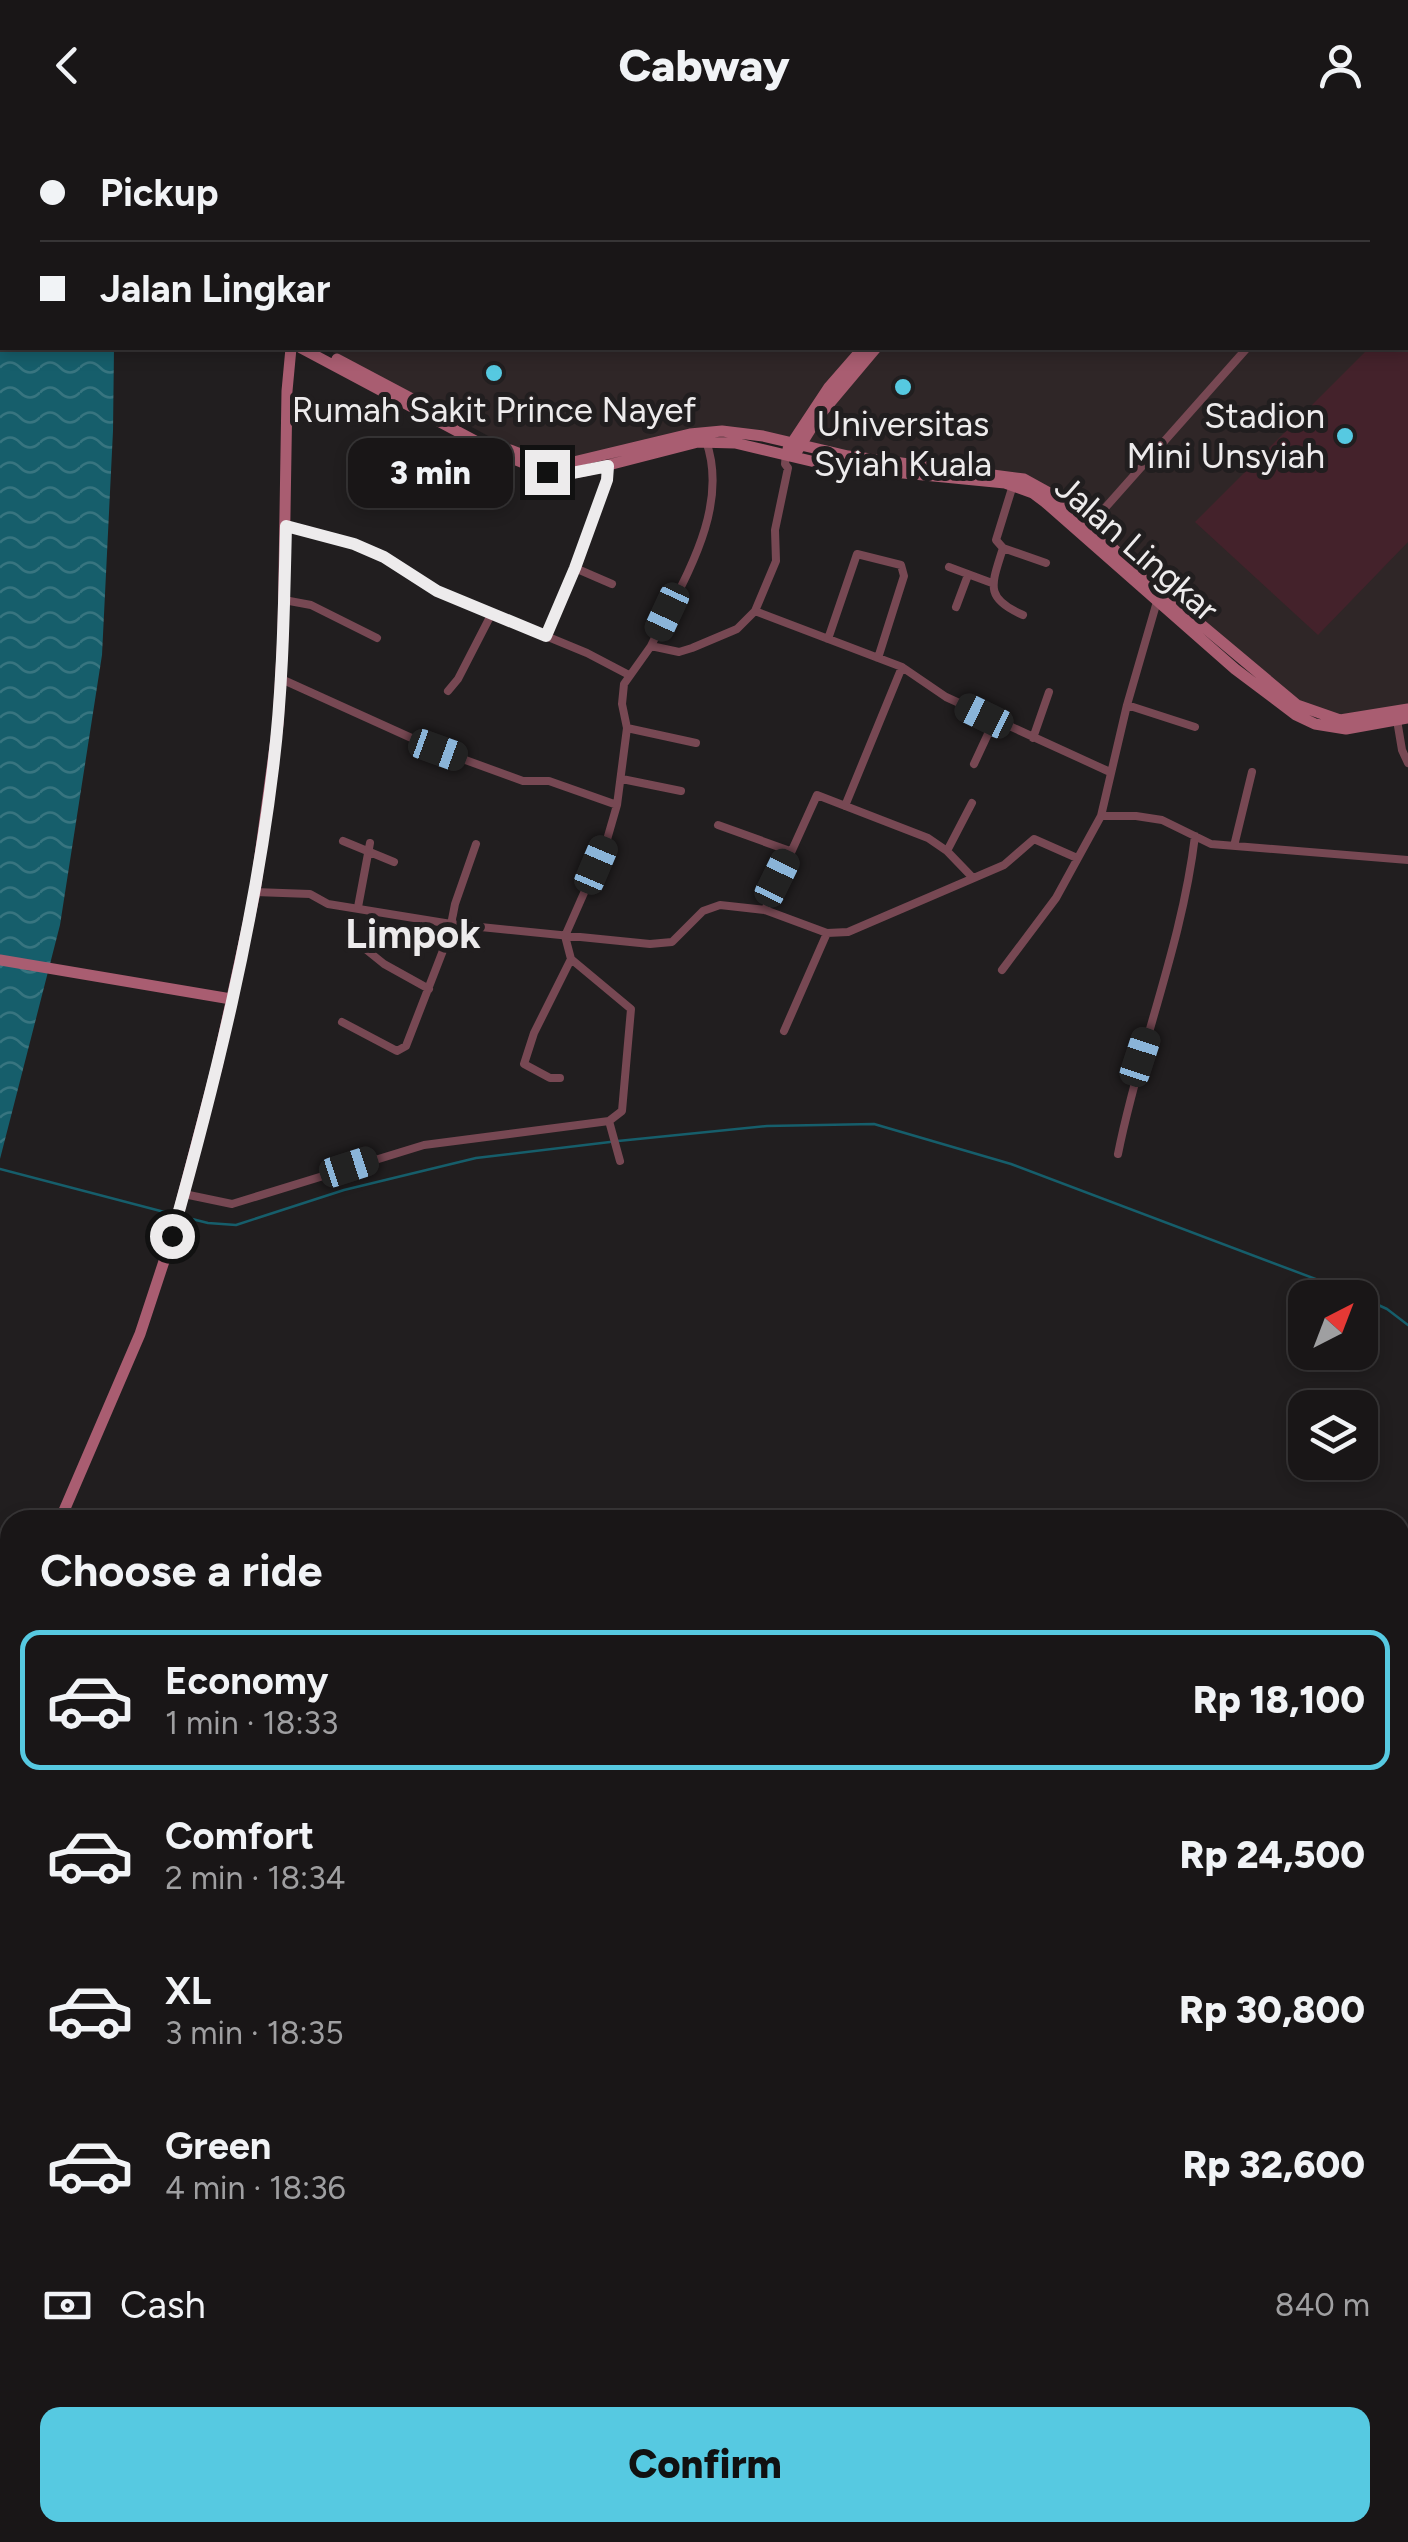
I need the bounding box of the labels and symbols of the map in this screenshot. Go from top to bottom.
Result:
marker: Rumah Sakit Prince Nayef [483,362,505,384]
marker: Universitas Syiah Kuala [892,376,914,398]
place label: Rumah Sakit Prince Nayef [292,389,696,431]
place label: Stadion Mini Unsyiah [1126,395,1325,477]
place label: Universitas Syiah Kuala [814,403,992,485]
marker: Stadion Mini Unsyiah [1334,425,1356,447]
callout: 3 min [347,437,512,507]
route end [525,450,570,495]
street label: Jalan Lingkar [1047,466,1227,630]
car [641,578,693,646]
car [950,689,1018,743]
car [405,726,471,774]
car [570,832,622,898]
car [750,844,804,912]
district label: Limpok [345,910,481,958]
car [1116,1024,1164,1090]
car [316,1143,382,1191]
route start [150,1214,195,1259]
north arrow [1288,1280,1378,1370]

